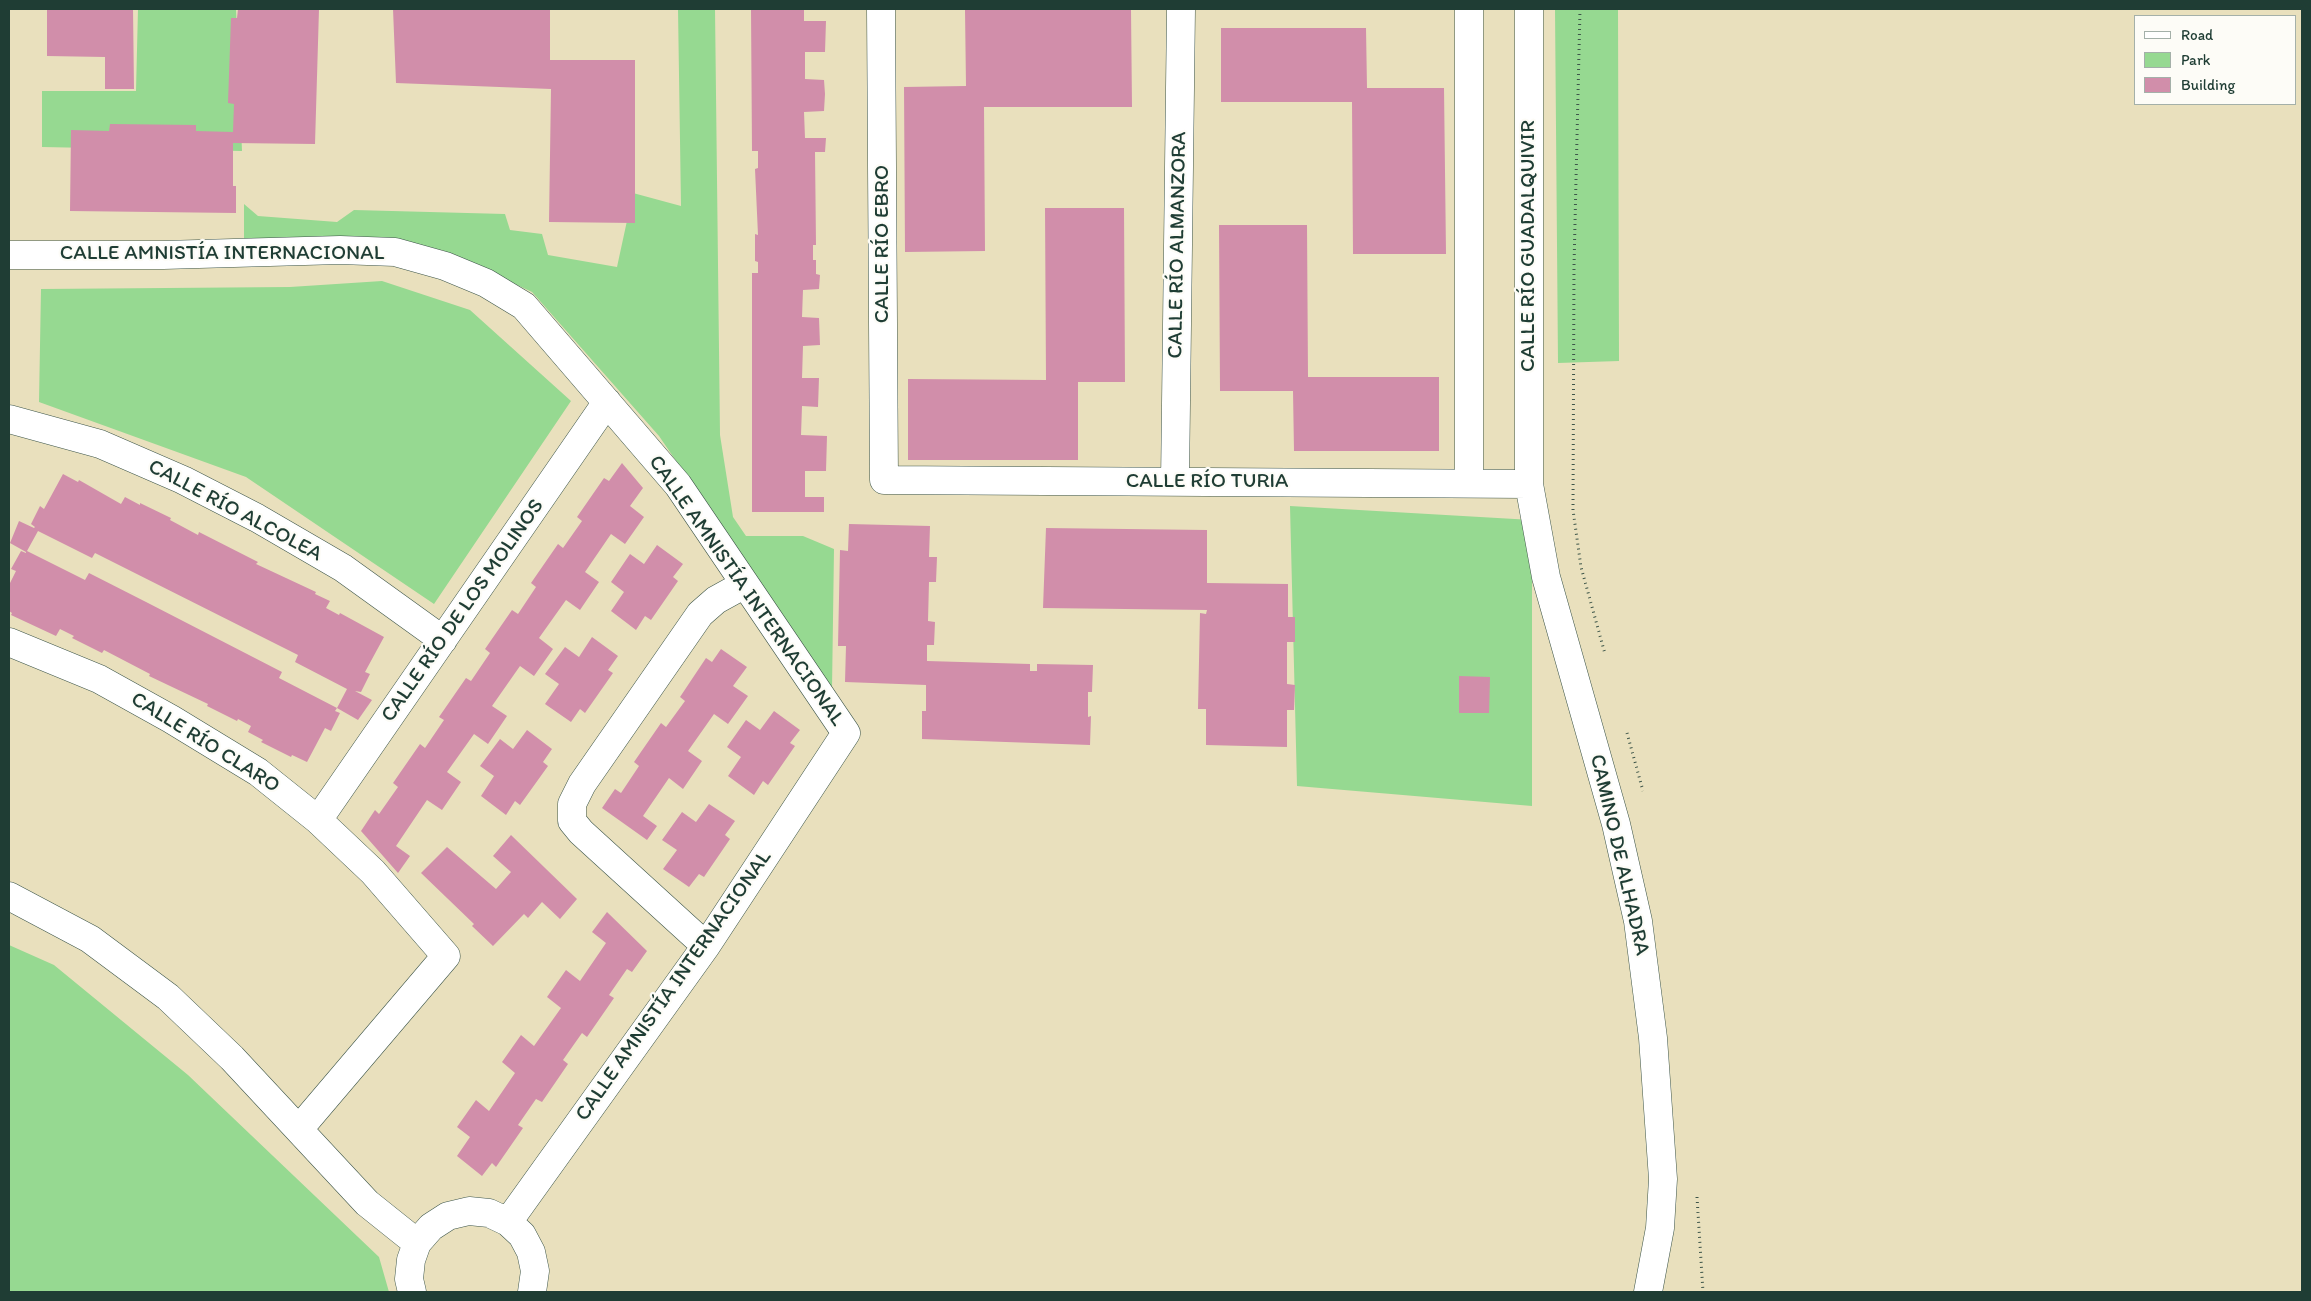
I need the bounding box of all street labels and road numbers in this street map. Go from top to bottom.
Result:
street label: CALLE RÍO GUADALQUIVIR [1516,120,1542,372]
street label: CALLE RÍO ALMANZORA [1163,131,1193,359]
street label: CALLE RÍO EBRO [870,165,896,323]
street label: CALLE AMNISTÍA INTERNACIONAL [60,241,384,267]
street label: CALLE AMNISTÍA INTERNACIONAL [643,451,849,731]
street label: CALLE RÍO ALCOLEA [144,454,326,568]
street label: CALLE RÍO TURIA [1126,469,1288,495]
street label: CALLE RÍO DE LOS MOLINOS [376,495,550,727]
street label: CALLE RÍO CLARO [126,687,284,799]
street label: CAMINO DE ALHADRA [1584,752,1654,958]
street label: CALLE AMNISTÍA INTERNACIONAL [571,846,777,1126]

